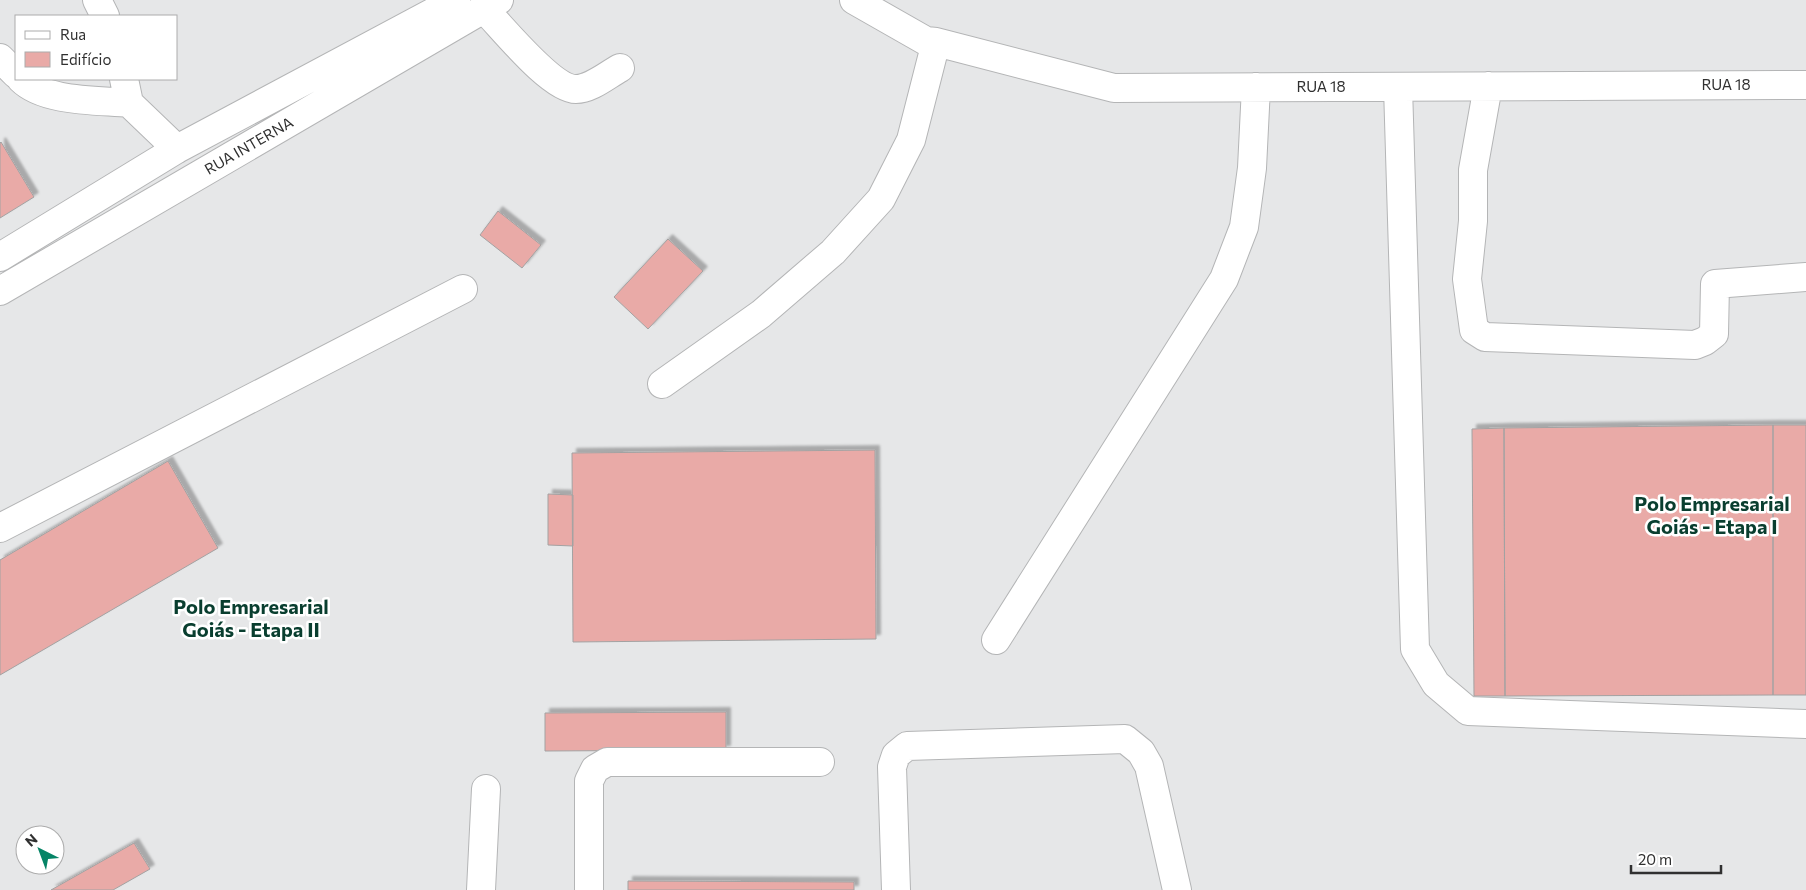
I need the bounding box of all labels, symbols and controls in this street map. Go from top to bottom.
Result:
legend [15,15,178,80]
text: Rua [60,25,86,43]
text: Edifício [60,50,111,68]
street label: RUA 18 [1702,75,1751,93]
street label: RUA 18 [1297,77,1346,95]
street label: RUA INTERNA [201,113,296,178]
district label: Polo Empresarial Goiás - Etapa I [1634,491,1790,538]
district label: Polo Empresarial Goiás - Etapa II [173,594,329,641]
north arrow [15,825,65,875]
text: N [21,830,41,850]
scale bar [1631,842,1721,874]
text: 20 m [1638,850,1672,868]

